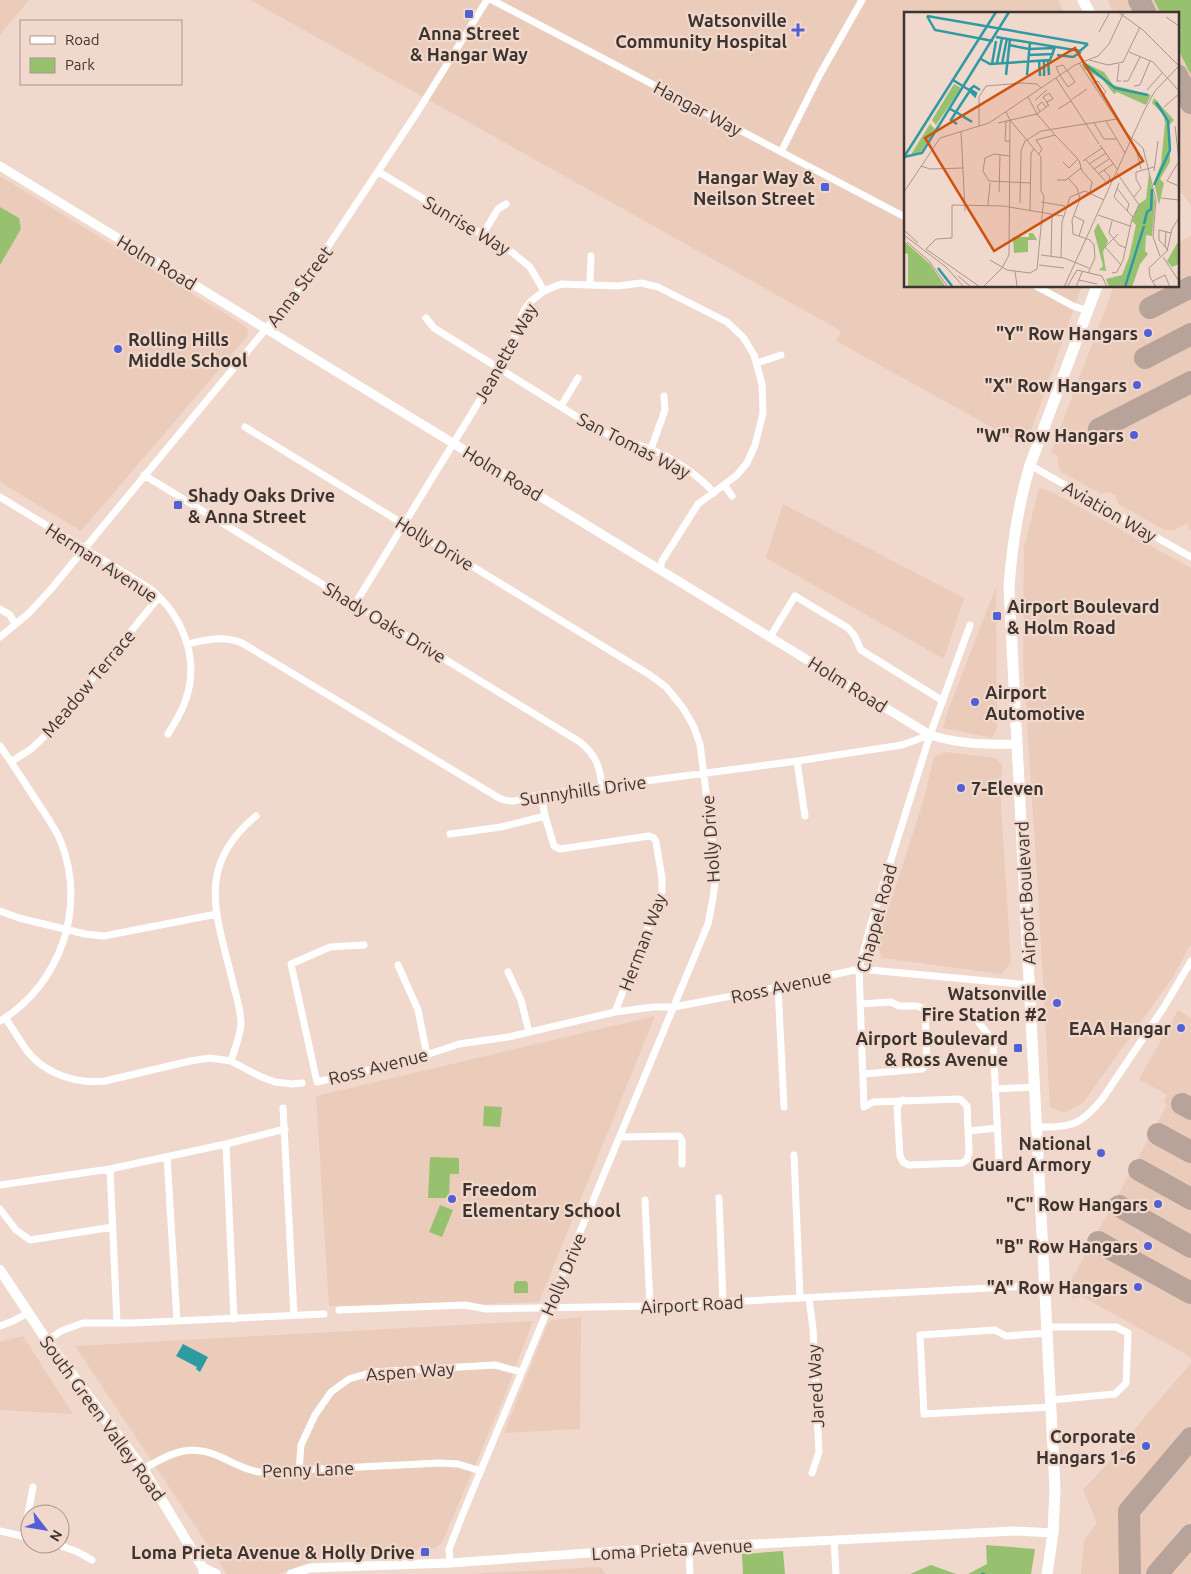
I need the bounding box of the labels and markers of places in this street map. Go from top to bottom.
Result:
marker: Anna Street & Hangar Way [463,8,475,20]
place label: Watsonville Community Hospital [615,10,788,51]
place label: Anna Street & Hangar Way [410,23,528,64]
marker: Watsonville Community Hospital [791,23,805,37]
place label: Hangar Way & Neilson Street [693,167,816,208]
marker: Hangar Way & Neilson Street [819,181,831,193]
place label: "Y" Row Hangars [996,323,1138,343]
marker: "Y" Row Hangars [1142,327,1154,339]
place label: Rolling Hills Middle School [128,329,248,370]
marker: Rolling Hills Middle School [112,343,124,355]
place label: "X" Row Hangars [985,375,1127,395]
marker: "X" Row Hangars [1131,379,1143,391]
place label: "W" Row Hangars [976,425,1124,445]
marker: "W" Row Hangars [1128,429,1140,441]
place label: Shady Oaks Drive & Anna Street [188,485,335,526]
marker: Shady Oaks Drive & Anna Street [172,499,184,511]
place label: Airport Boulevard & Holm Road [1007,596,1160,637]
marker: Airport Boulevard & Holm Road [991,610,1003,622]
place label: Airport Automotive [985,682,1085,723]
marker: Airport Automotive [969,696,981,708]
place label: 7-Eleven [971,778,1044,798]
marker: 7-Eleven [955,782,967,794]
place label: Watsonville Fire Station #2 [922,983,1047,1024]
marker: Watsonville Fire Station #2 [1051,997,1063,1009]
place label: EAA Hangar [1069,1018,1172,1038]
marker: EAA Hangar [1175,1022,1187,1034]
place label: Airport Boulevard & Ross Avenue [855,1028,1008,1069]
marker: Airport Boulevard & Ross Avenue [1012,1042,1024,1054]
place label: National Guard Armory [972,1133,1092,1174]
marker: National Guard Armory [1095,1147,1107,1159]
place label: Freedom Elementary School [462,1179,621,1220]
marker: Freedom Elementary School [446,1193,458,1205]
place label: "C" Row Hangars [1006,1194,1148,1214]
marker: "C" Row Hangars [1152,1198,1164,1210]
place label: "B" Row Hangars [996,1236,1138,1256]
marker: "B" Row Hangars [1142,1240,1154,1252]
place label: "A" Row Hangars [987,1277,1128,1297]
marker: "A" Row Hangars [1132,1281,1144,1293]
place label: Corporate Hangars 1-6 [1036,1426,1136,1467]
marker: Corporate Hangars 1-6 [1140,1440,1152,1452]
place label: Loma Prieta Avenue & Holly Drive [131,1542,415,1562]
marker: Loma Prieta Avenue & Holly Drive [419,1546,431,1558]

